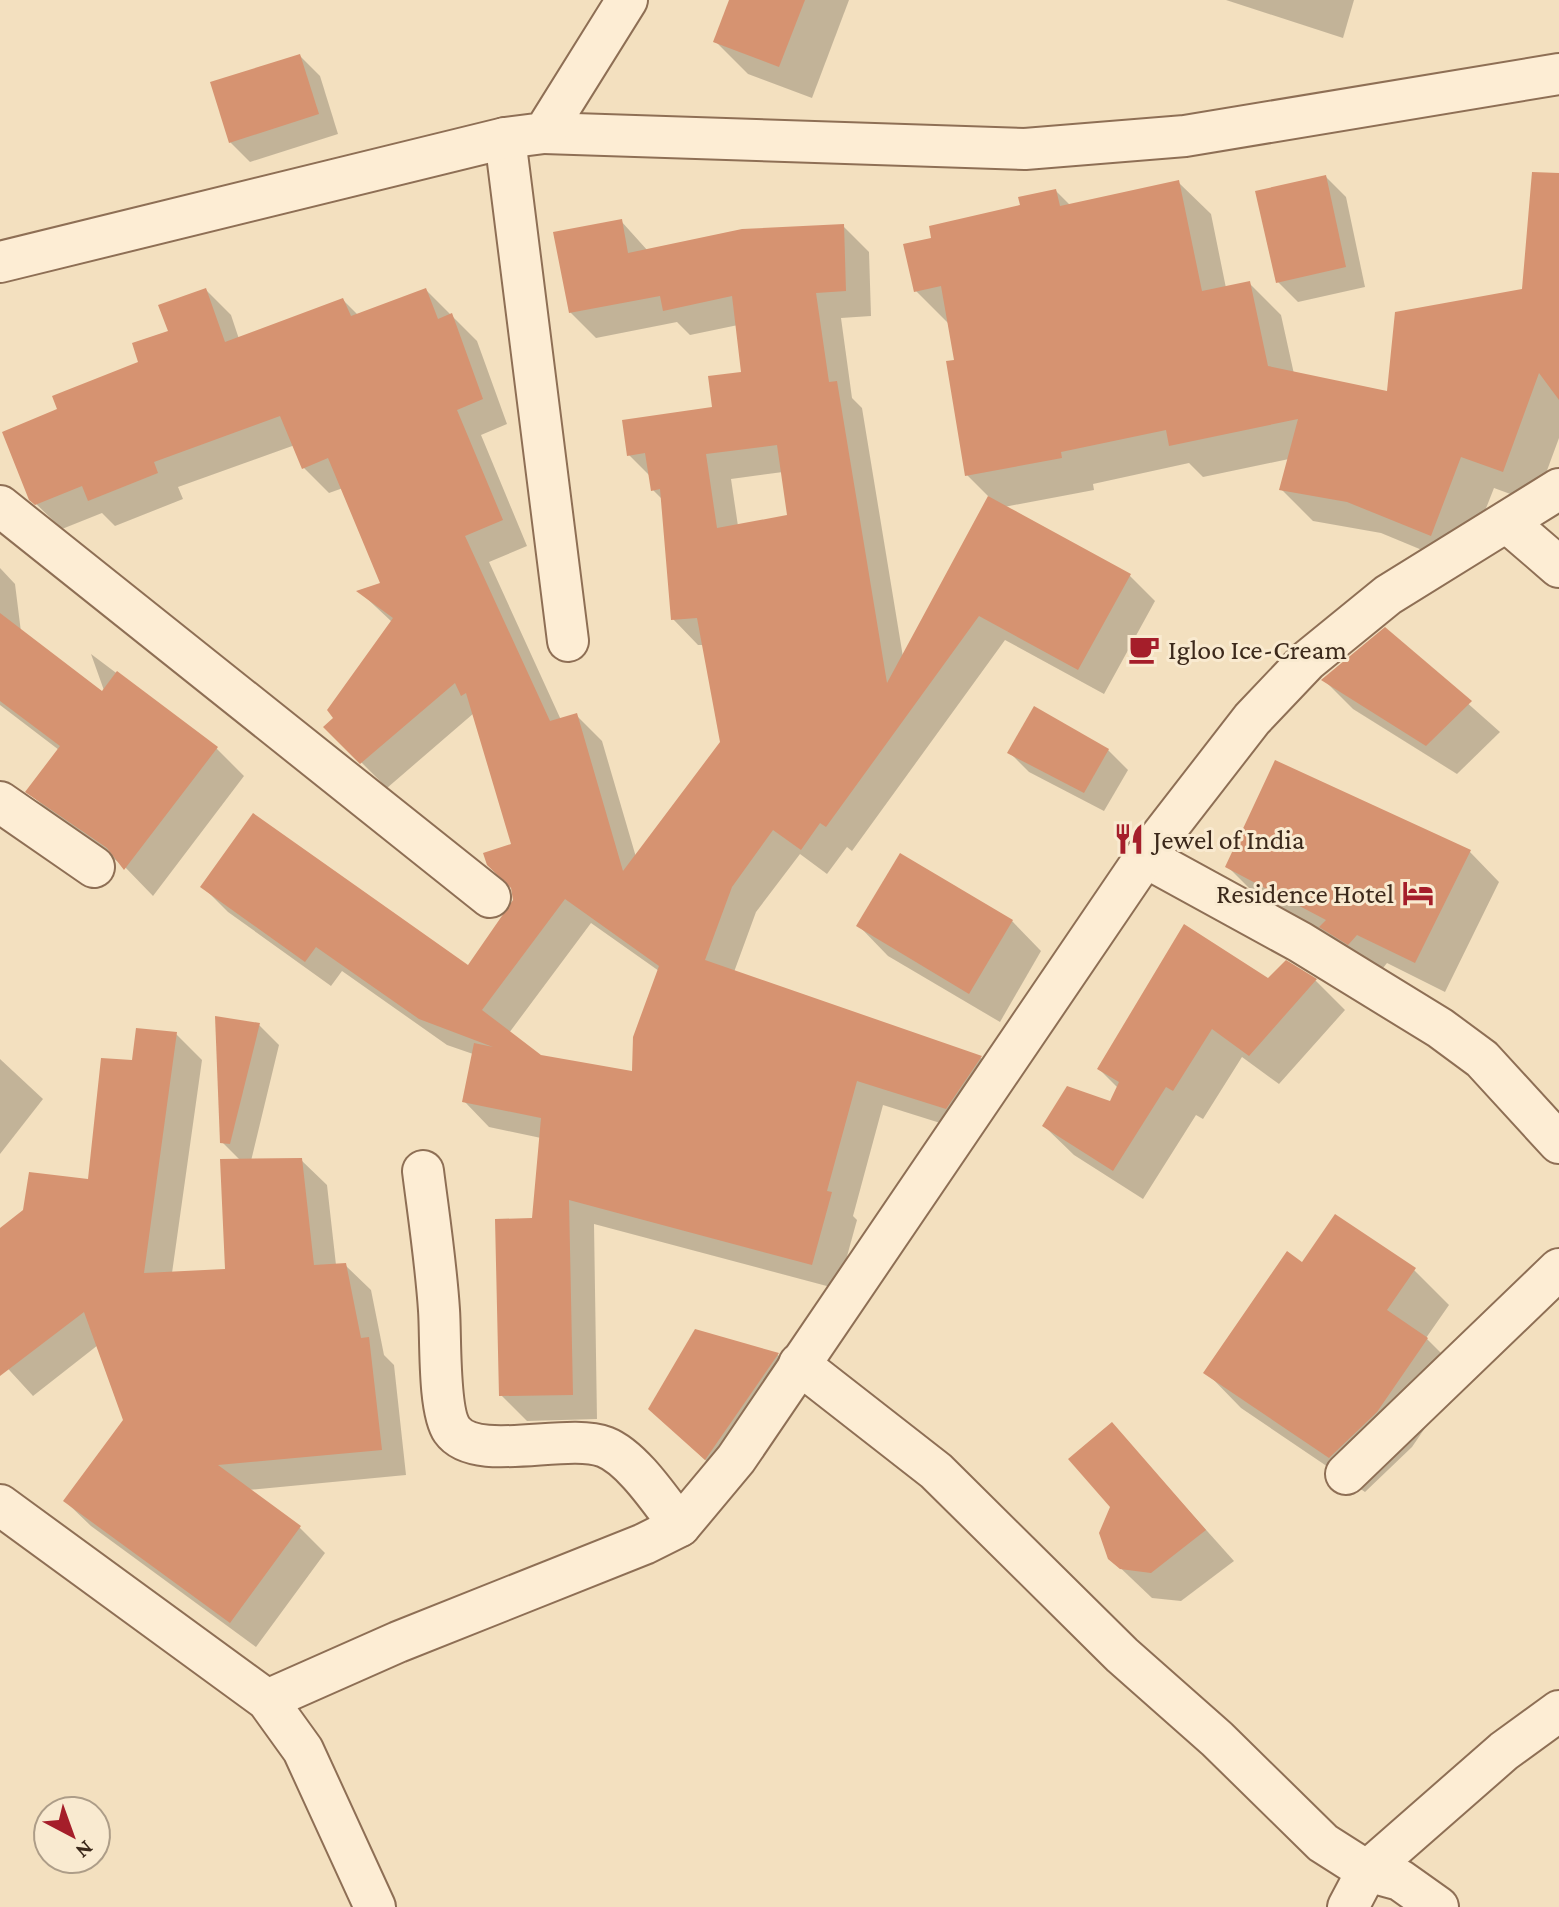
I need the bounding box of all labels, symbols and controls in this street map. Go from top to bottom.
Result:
cafe icon: Igloo Ice-Cream [1127,632,1161,666]
place label: Igloo Ice-Cream [1168,634,1347,665]
restaurant icon: Jewel of India [1112,822,1146,856]
place label: Jewel of India [1150,824,1305,855]
hotel icon: Residence Hotel [1401,876,1435,910]
place label: Residence Hotel [1216,878,1394,909]
north arrow [32,1795,112,1875]
text: N [71,1835,99,1864]

